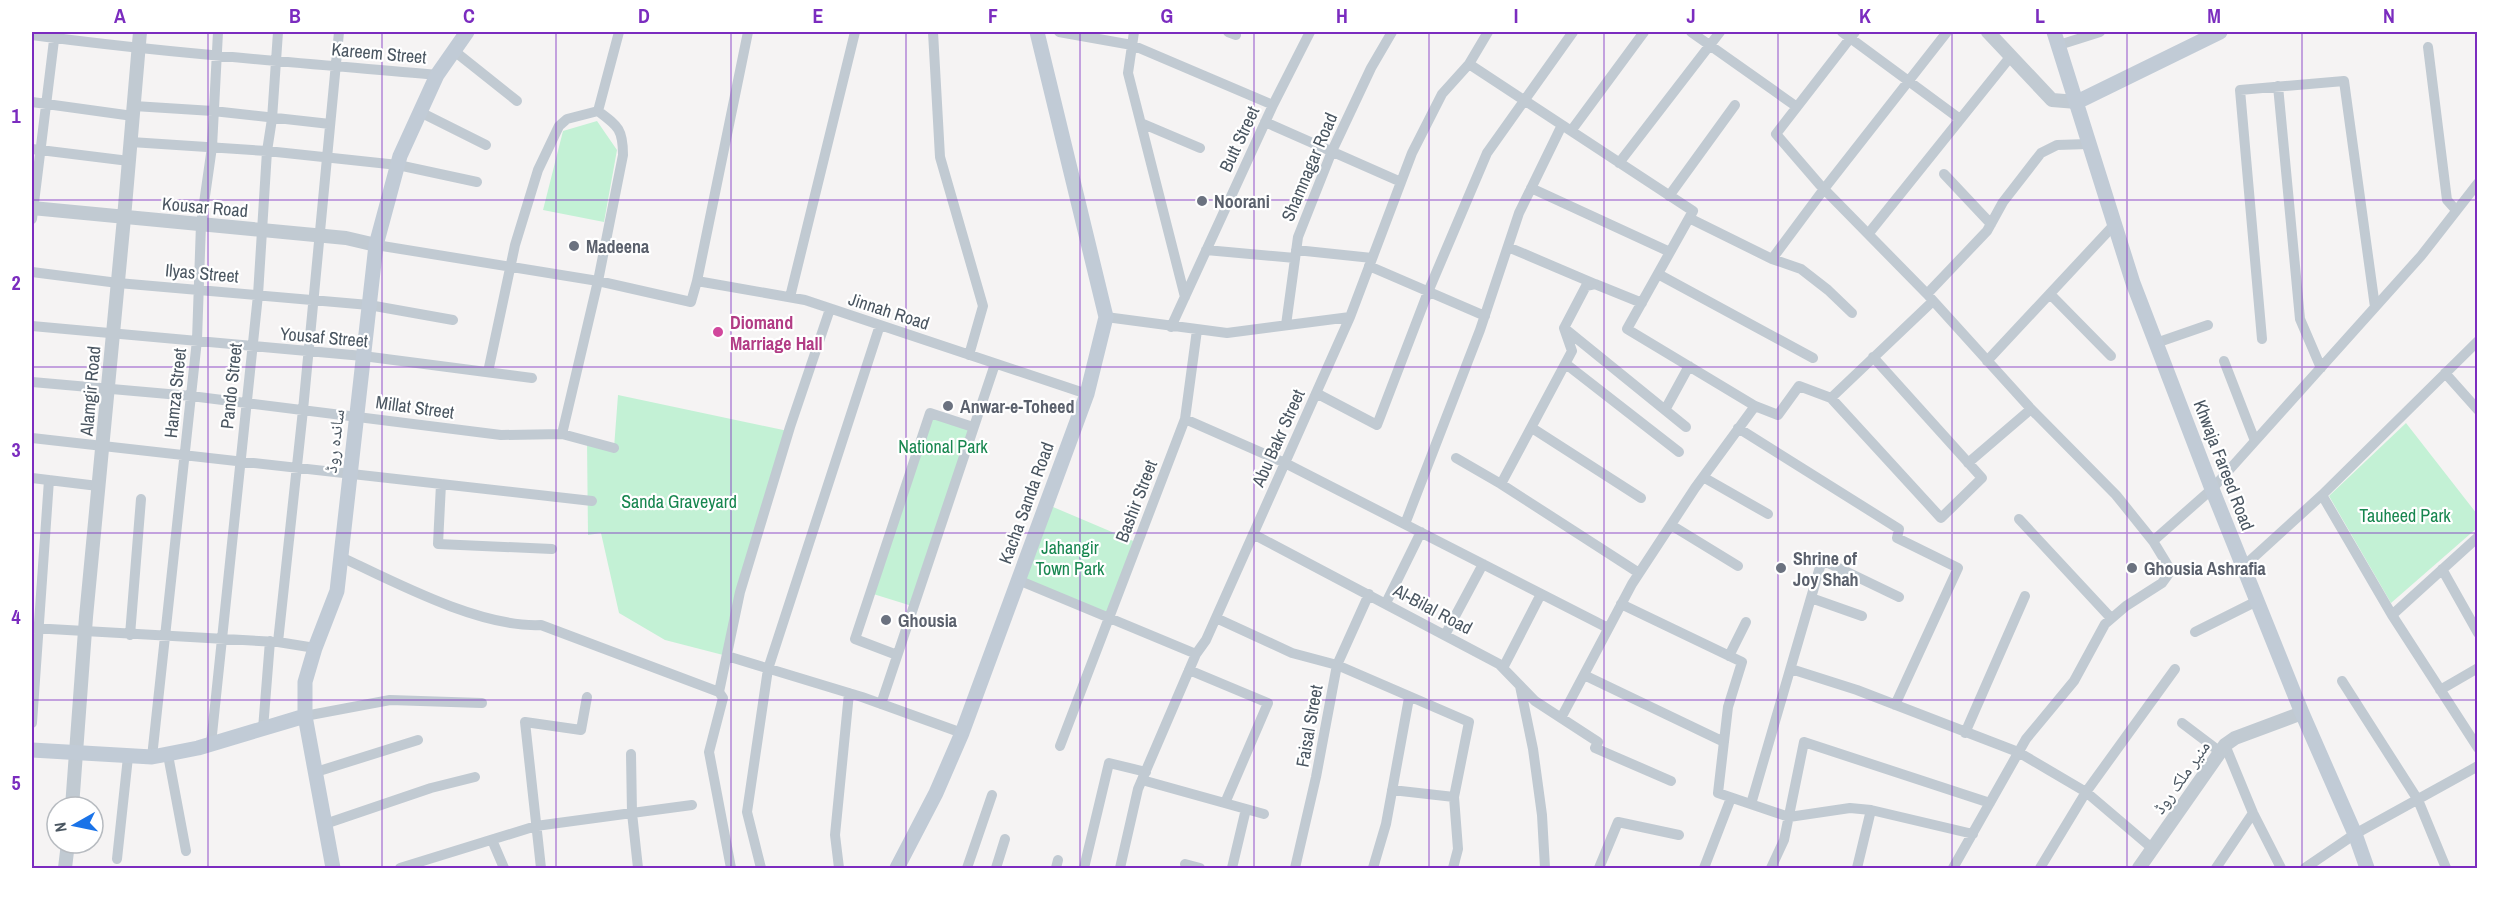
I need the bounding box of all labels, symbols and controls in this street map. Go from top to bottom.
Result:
text: A [114,2,126,29]
text: B [289,2,301,29]
text: C [463,2,475,29]
text: D [638,2,650,29]
text: E [813,2,824,29]
text: F [988,2,998,29]
text: G [1161,2,1173,29]
text: H [1336,2,1348,29]
text: I [1514,2,1518,29]
text: J [1686,2,1696,29]
text: K [1859,2,1871,29]
text: L [2035,2,2045,29]
text: M [2207,2,2221,29]
text: N [2383,2,2395,29]
street label: Kareem Street [331,36,427,70]
text: 1 [11,102,21,129]
street label: Butt Street [1213,102,1265,176]
street label: Shamnagar Road [1275,109,1343,225]
place label: Noorani [1214,189,1270,214]
street label: Kousar Road [161,191,249,223]
marker: Noorani [1195,194,1209,208]
place label: Madeena [586,234,650,259]
marker: Madeena [567,239,581,253]
street label: Ilyas Street [164,257,240,289]
text: 2 [11,269,21,296]
street label: Jinnah Road [845,286,933,336]
place label: Diomand Marriage Hall [730,310,823,356]
street label: Yousaf Street [279,321,369,353]
marker: Diomand Marriage Hall [711,325,725,339]
street label: Pando Street [214,342,248,430]
street label: Alamgir Road [74,345,106,438]
street label: Hamza Street [158,347,192,439]
street label: Abu Bakr Street [1245,385,1311,492]
street label: Millat Street [374,389,456,425]
place label: Anwar-e-Toheed [960,394,1075,419]
street label: Khwaja Fareed Road [2188,396,2260,534]
marker: Anwar-e-Toheed [941,399,955,413]
street label: ساندہ روڈ [318,408,350,474]
park label: National Park [898,434,988,459]
text: 3 [11,436,21,463]
street label: Kacha Sanda Road [992,439,1060,567]
street label: Bashir Street [1109,456,1163,546]
park label: Sanda Graveyard [621,489,737,514]
park label: Tauheed Park [2359,503,2451,528]
park label: Jahangir Town Park [1036,535,1105,581]
place label: Shrine of Joy Shah [1793,546,1859,592]
place label: Ghousia Ashrafia [2144,556,2266,581]
marker: Shrine of Joy Shah [1774,561,1788,575]
marker: Ghousia Ashrafia [2125,561,2139,575]
street label: Al-Bilal Road [1388,577,1477,640]
text: 4 [11,603,21,630]
place label: Ghousia [898,608,958,633]
marker: Ghousia [879,613,893,627]
street label: Faisal Street [1289,683,1329,769]
street label: منیر ملک روڈ [2146,735,2216,819]
text: 5 [11,769,21,796]
north arrow [45,795,105,855]
text: N [49,821,72,834]

